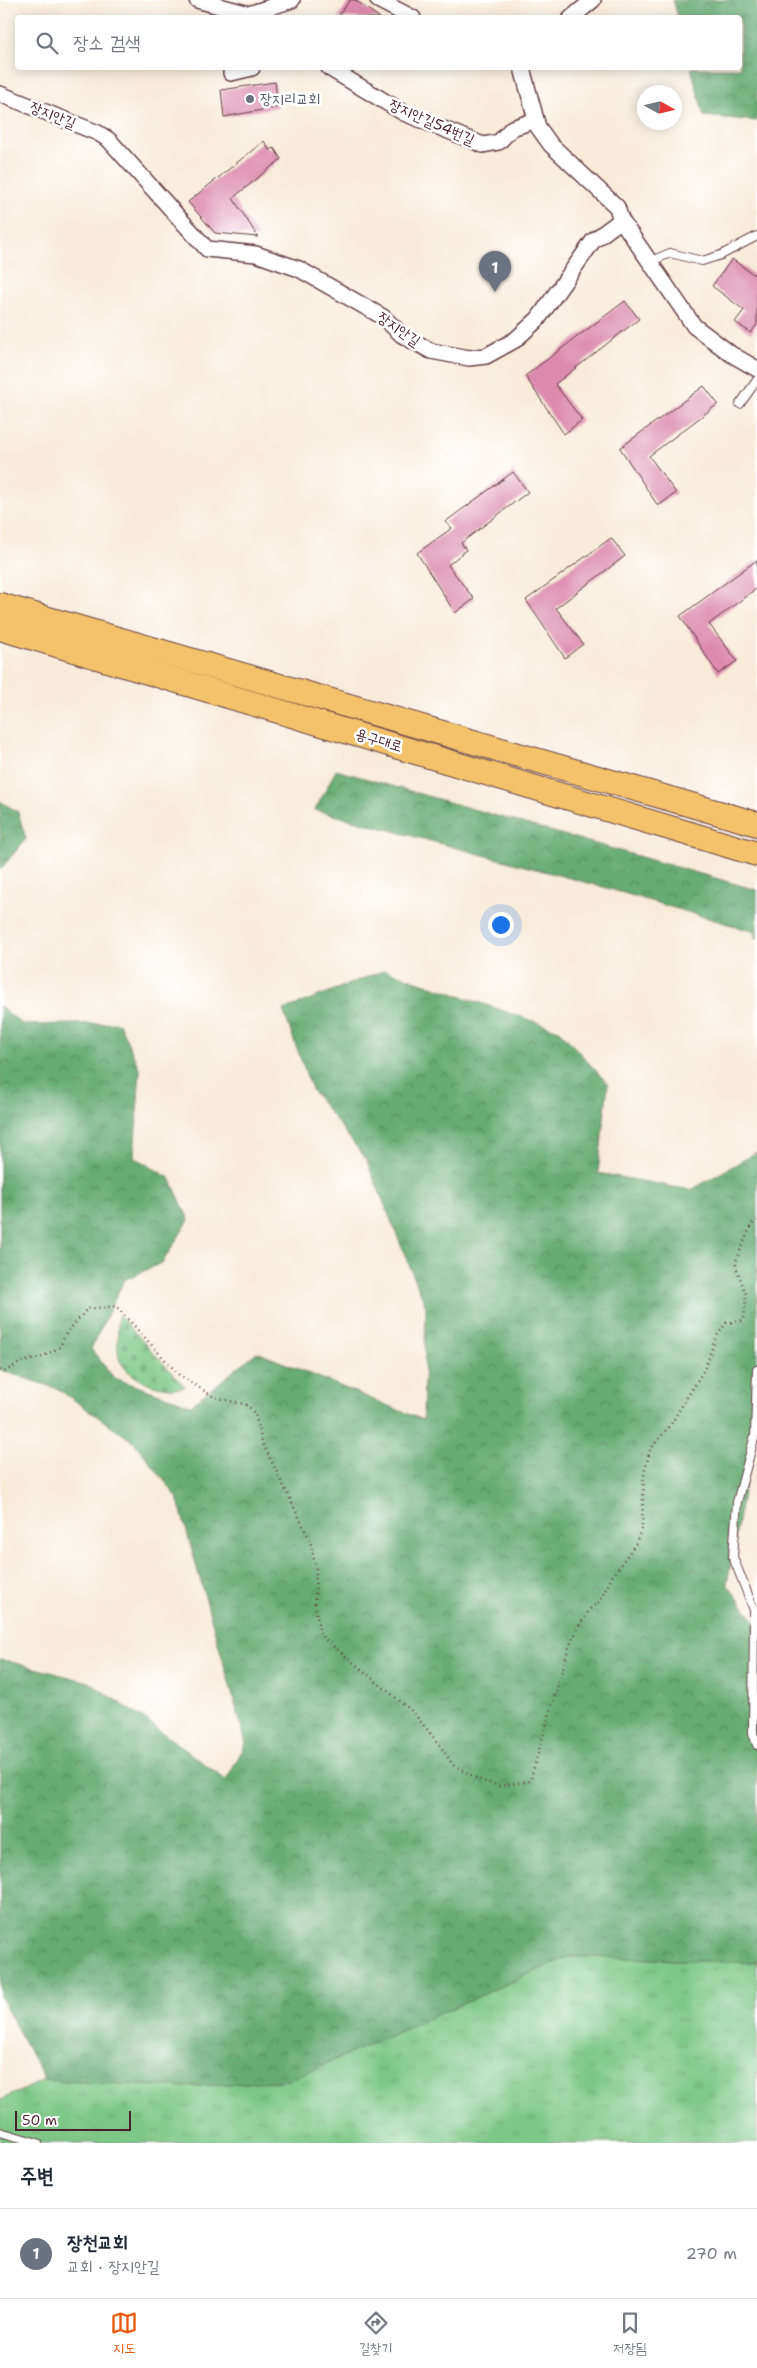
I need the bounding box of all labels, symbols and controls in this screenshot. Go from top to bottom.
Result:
search box [15,15,742,70]
icon: search [33,29,61,57]
text: 장소 검색 [73,30,141,55]
north arrow [637,85,682,130]
place label: 장지리교회 [260,89,320,109]
marker: 장지리교회 [244,93,256,105]
street label: 장지안길54번길 [386,94,478,150]
street label: 장지안길 [27,97,79,133]
pin: 1 [479,251,511,292]
street label: 장지안길 [373,307,425,351]
street label: 용구대로 [353,723,405,757]
your location [488,912,514,938]
scale bar [15,2108,131,2131]
text: 50 m [22,2111,57,2129]
text: 주변 [20,2162,54,2190]
text: 장천교회 [67,2230,128,2255]
text: 1 [32,2243,40,2264]
text: 270 m [686,2243,737,2264]
text: 교회 · 장지안길 [67,2256,160,2277]
tab: 지도 [110,2309,138,2358]
tab: 길찾기 [359,2309,393,2358]
tab: 저장됨 [613,2309,647,2358]

